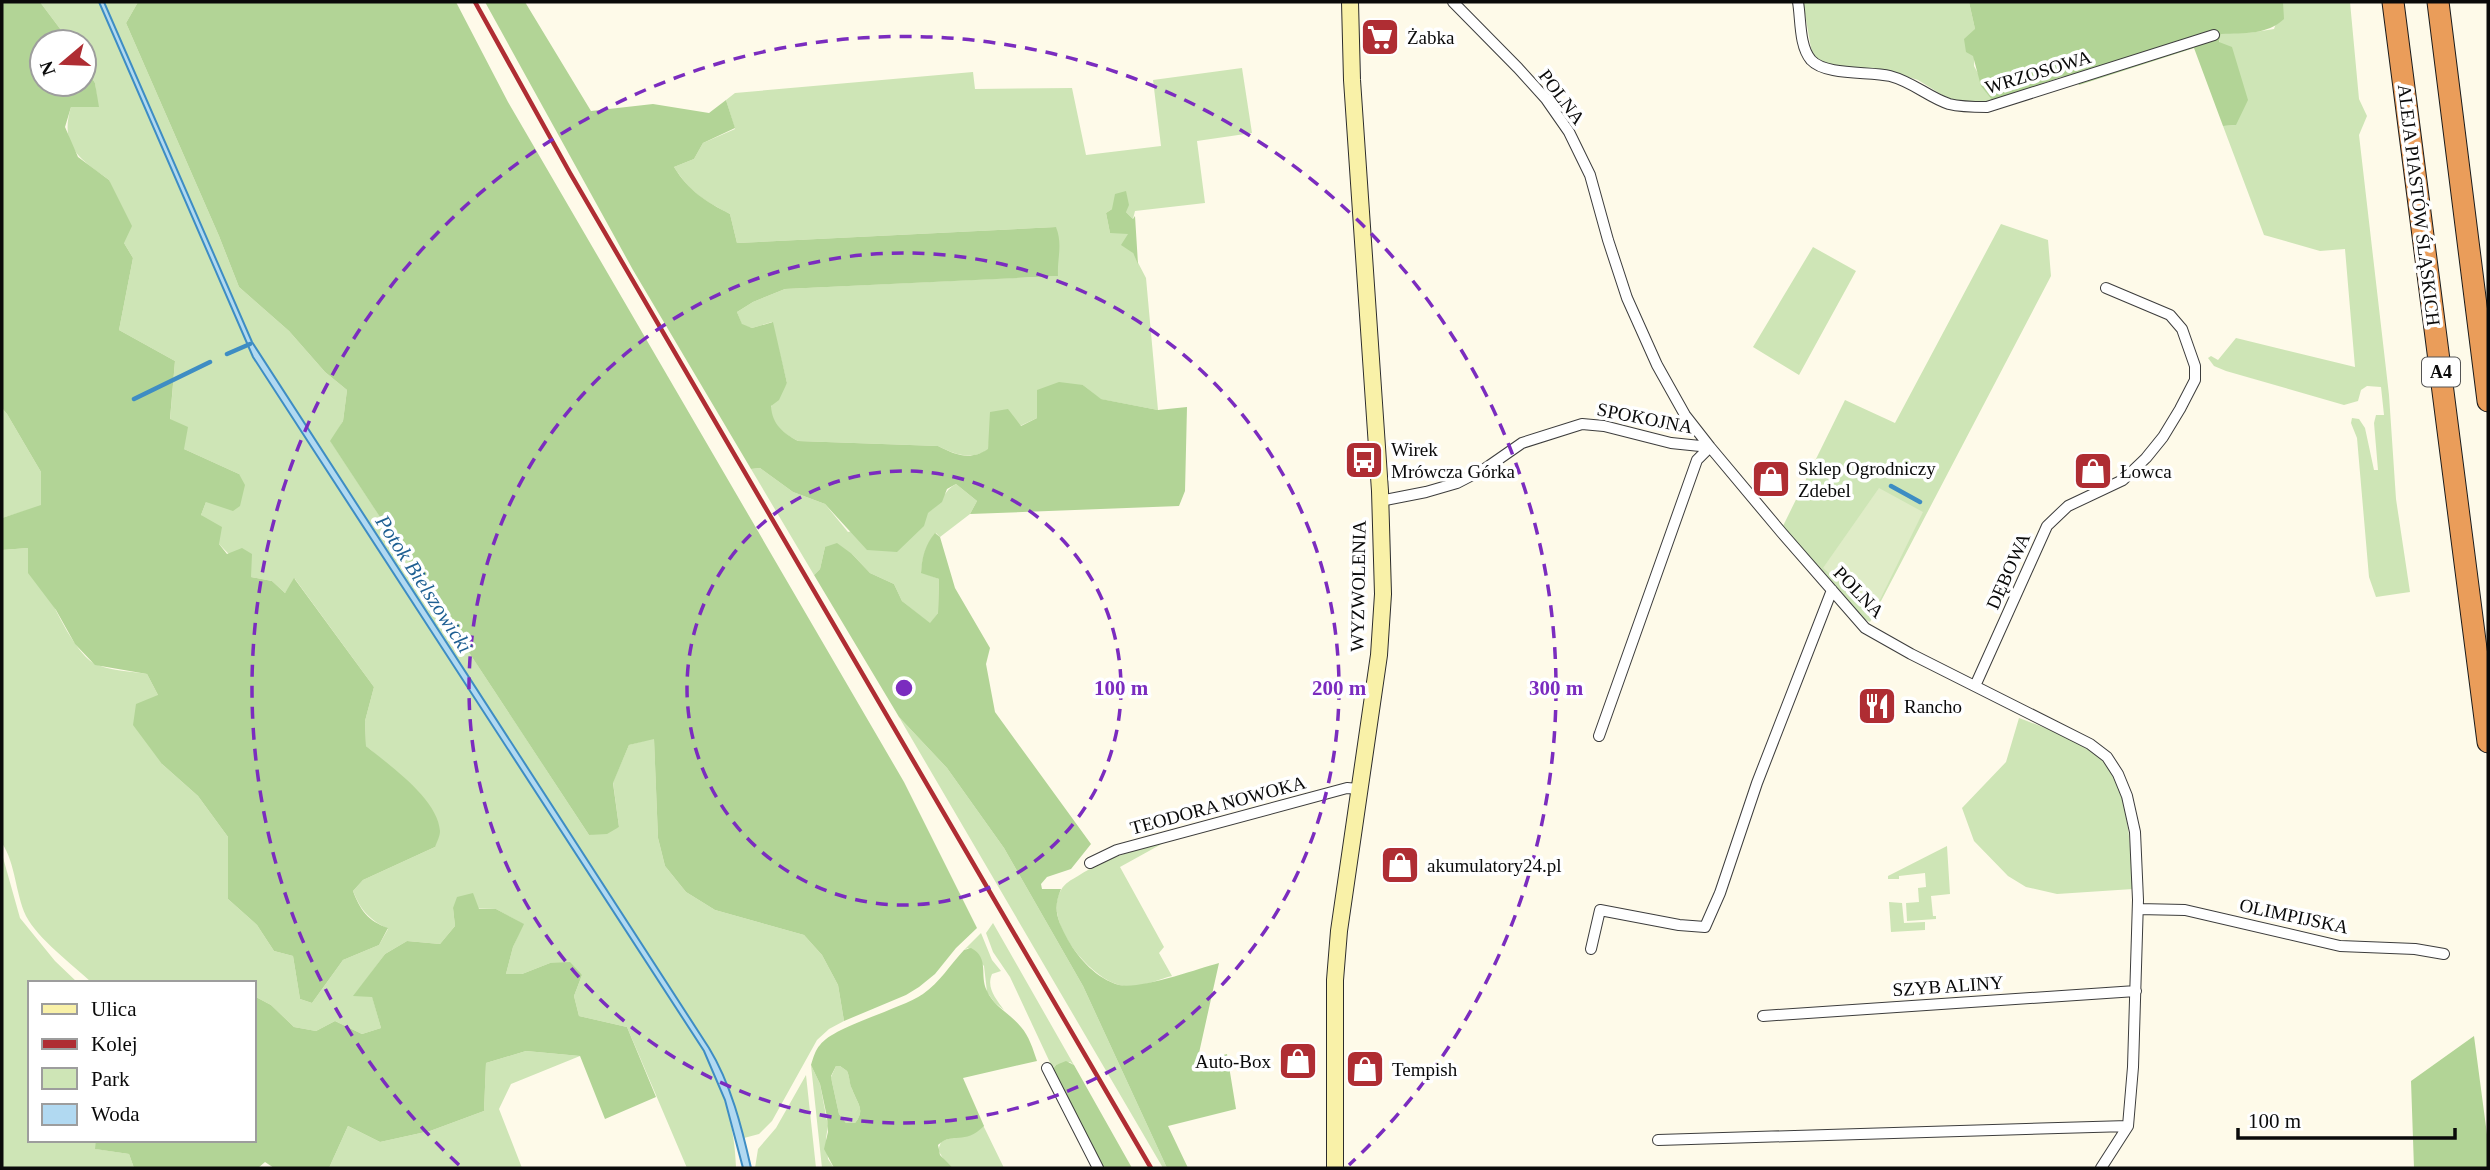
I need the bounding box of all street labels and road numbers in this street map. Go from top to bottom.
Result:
street label: WRZOSOWA [1982,46,2094,98]
street label: POLNA [1535,65,1590,129]
street label: ALEJA PIASTÓW ŚLĄSKICH [2394,83,2444,327]
road number: A4 [2422,358,2460,386]
street label: SPOKOJNA [1595,398,1695,438]
street label: WYZWOLENIA [1346,520,1370,652]
street label: DĘBOWA [1982,529,2034,612]
street label: POLNA [1829,562,1889,622]
street label: TEODORA NOWOKA [1128,771,1308,839]
street label: OLIMPIJSKA [2238,894,2351,938]
street label: SZYB ALINY [1892,972,2005,1000]

